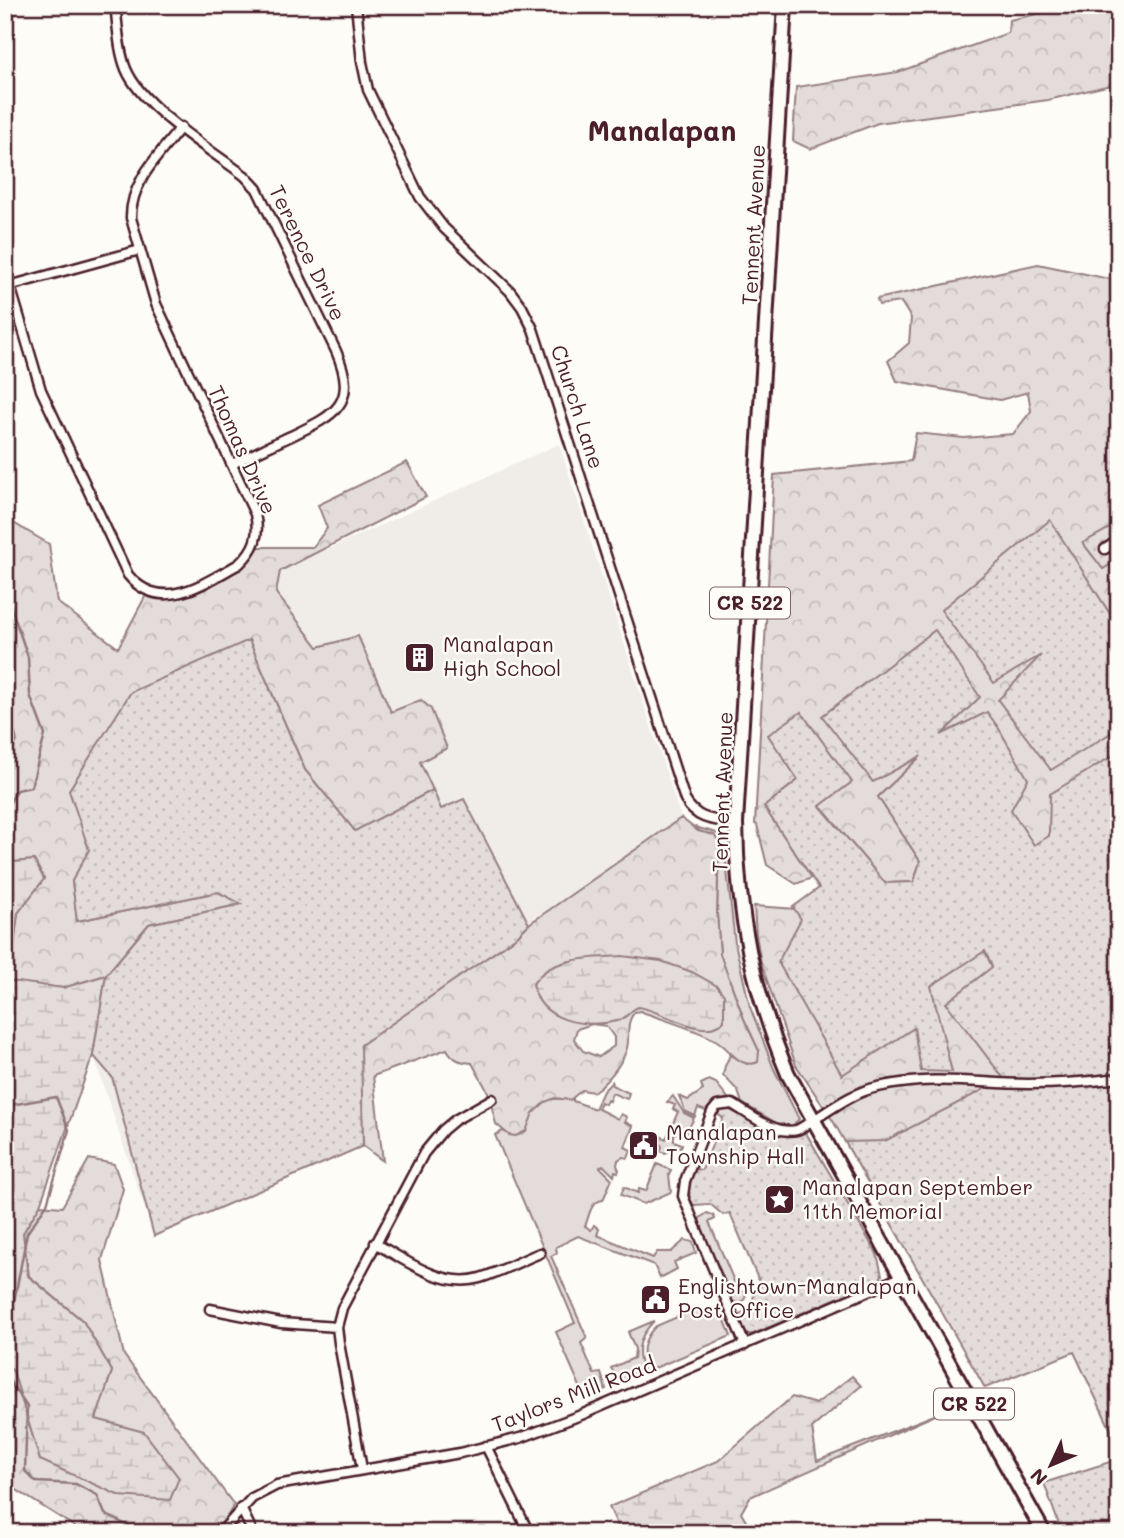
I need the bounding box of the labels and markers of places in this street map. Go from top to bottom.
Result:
place label: Manalapan High School [443,630,561,681]
building icon: Manalapan High School [403,640,437,674]
place label: Manalapan Township Hall [666,1118,805,1169]
public building icon: Manalapan Township Hall [626,1128,660,1162]
place label: Manalapan September 11th Memorial [802,1173,1033,1224]
place icon: Manalapan September 11th Memorial [762,1183,796,1217]
place label: Englishtown-Manalapan Post Office [678,1272,917,1323]
public building icon: Englishtown-Manalapan Post Office [638,1282,672,1316]

